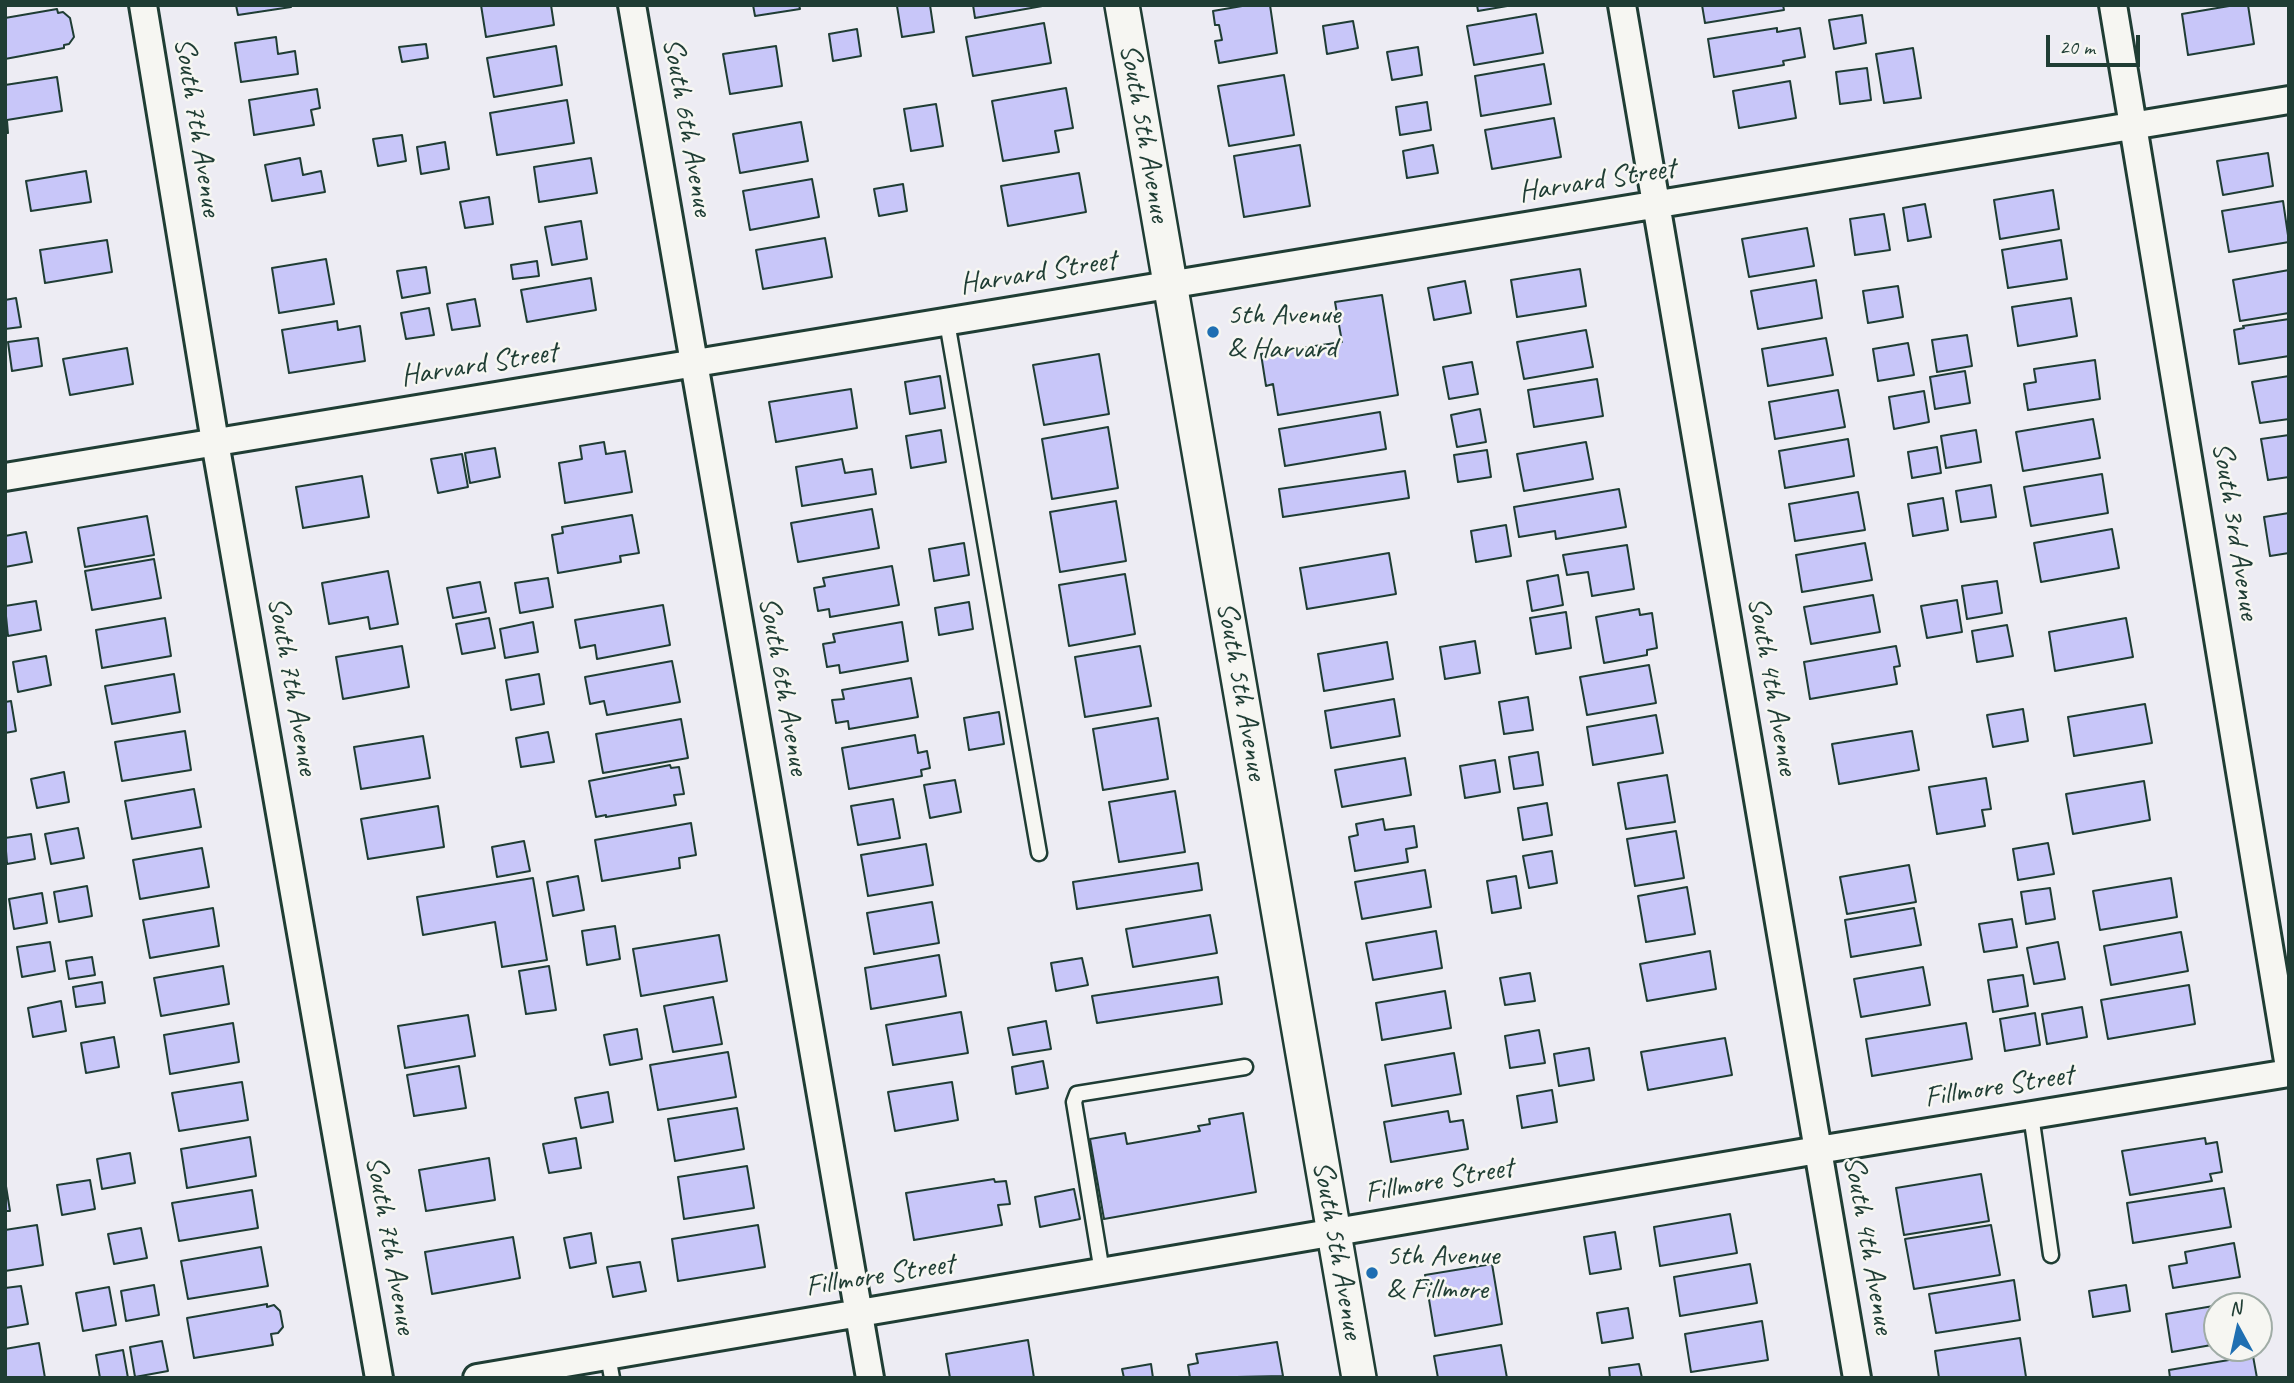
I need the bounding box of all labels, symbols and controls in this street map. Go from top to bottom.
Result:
scale bar [2049,21,2144,65]
text: 20 m [2059,34,2095,60]
street label: South 7th Avenue [165,35,229,219]
street label: South 6th Avenue [654,35,720,219]
street label: South 5th Avenue [1111,41,1177,225]
street label: Harvard Street [1516,151,1678,211]
street label: Harvard Street [957,243,1119,303]
place label: 5th Avenue & Harvard [1227,297,1340,368]
marker: 5th Avenue & Harvard [1205,324,1221,340]
street label: Harvard Street [398,335,560,395]
street label: South 3rd Avenue [2203,440,2267,622]
street label: South 7th Avenue [259,594,325,778]
street label: South 6th Avenue [750,594,816,778]
street label: South 4th Avenue [1739,594,1805,778]
street label: South 5th Avenue [1208,599,1274,783]
street label: Fillmore Street [1922,1057,2076,1117]
street label: Fillmore Street [1362,1150,1516,1212]
street label: South 7th Avenue [357,1153,423,1337]
street label: South 4th Avenue [1835,1153,1901,1337]
street label: South 5th Avenue [1304,1158,1370,1342]
place label: 5th Avenue & Fillmore [1386,1238,1499,1308]
street label: Fillmore Street [803,1246,957,1306]
marker: 5th Avenue & Fillmore [1364,1265,1380,1281]
north arrow [2203,1292,2273,1362]
text: N [2228,1295,2243,1321]

